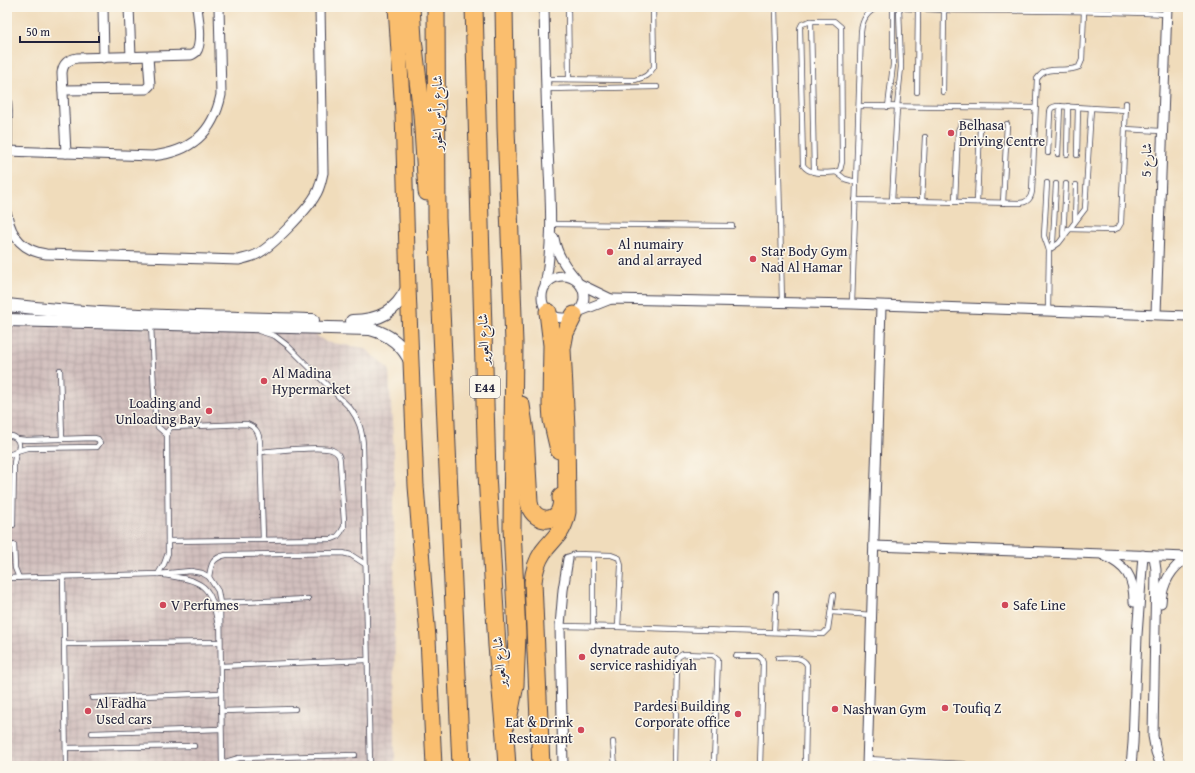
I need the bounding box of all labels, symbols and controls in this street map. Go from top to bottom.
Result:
scale bar [20,18,99,44]
text: 50 m [26,23,50,40]
street label: شارع رأس الخور [427,75,449,153]
place label: Belhasa Driving Centre [959,115,1046,151]
marker: Belhasa Driving Centre [946,128,956,138]
street label: شارع 5 [1135,143,1159,177]
place label: Al numairy and al arrayed [618,234,703,270]
place label: Star Body Gym Nad Al Hamar [761,241,848,277]
marker: Al numairy and al arrayed [605,247,615,257]
marker: Star Body Gym Nad Al Hamar [748,254,758,264]
street label: شارع العوير [472,313,496,367]
place label: Al Madina Hypermarket [272,363,350,399]
marker: Al Madina Hypermarket [259,376,269,386]
road number: E44 [470,376,500,398]
place label: Loading and Unloading Bay [115,393,202,429]
marker: Loading and Unloading Bay [204,406,214,416]
place label: V Perfumes [171,595,239,615]
place label: Safe Line [1013,595,1066,615]
marker: V Perfumes [158,600,168,610]
marker: Safe Line [1000,600,1010,610]
street label: شارع العوير [487,636,513,690]
place label: dynatrade auto service rashidiyah [590,639,697,675]
marker: dynatrade auto service rashidiyah [577,652,587,662]
place label: Al Fadha Used cars [96,693,152,729]
place label: Pardesi Building Corporate office [634,696,730,732]
place label: Toufiq Z [953,698,1001,718]
place label: Nashwan Gym [843,699,927,719]
marker: Toufiq Z [940,703,950,713]
marker: Nashwan Gym [830,704,840,714]
marker: Al Fadha Used cars [83,706,93,716]
marker: Pardesi Building Corporate office [733,709,743,719]
place label: Eat & Drink Restaurant [506,712,574,748]
marker: Eat & Drink Restaurant [576,725,586,735]

